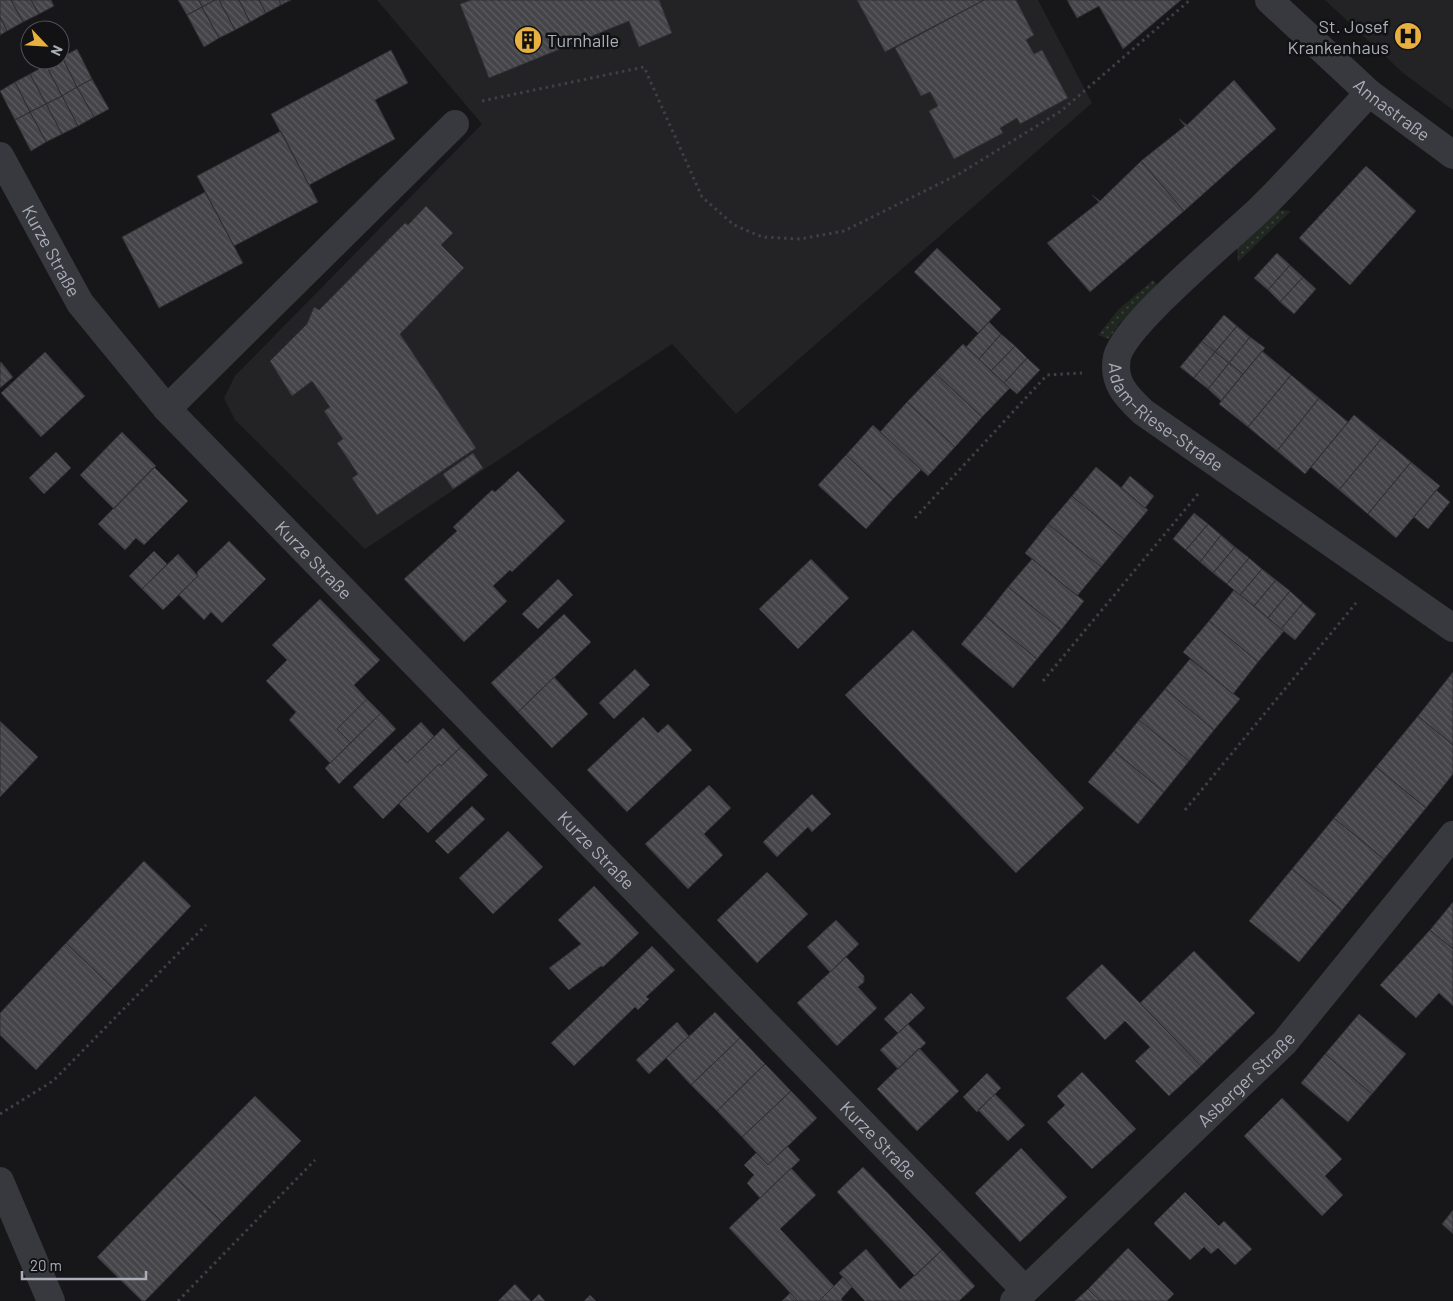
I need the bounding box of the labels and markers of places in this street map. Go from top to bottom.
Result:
place label: St. Josef Krankenhaus [1287,15,1389,58]
hospital icon: St. Josef Krankenhaus [1393,21,1423,51]
building icon: Turnhalle [513,25,543,55]
place label: Turnhalle [547,29,619,51]

